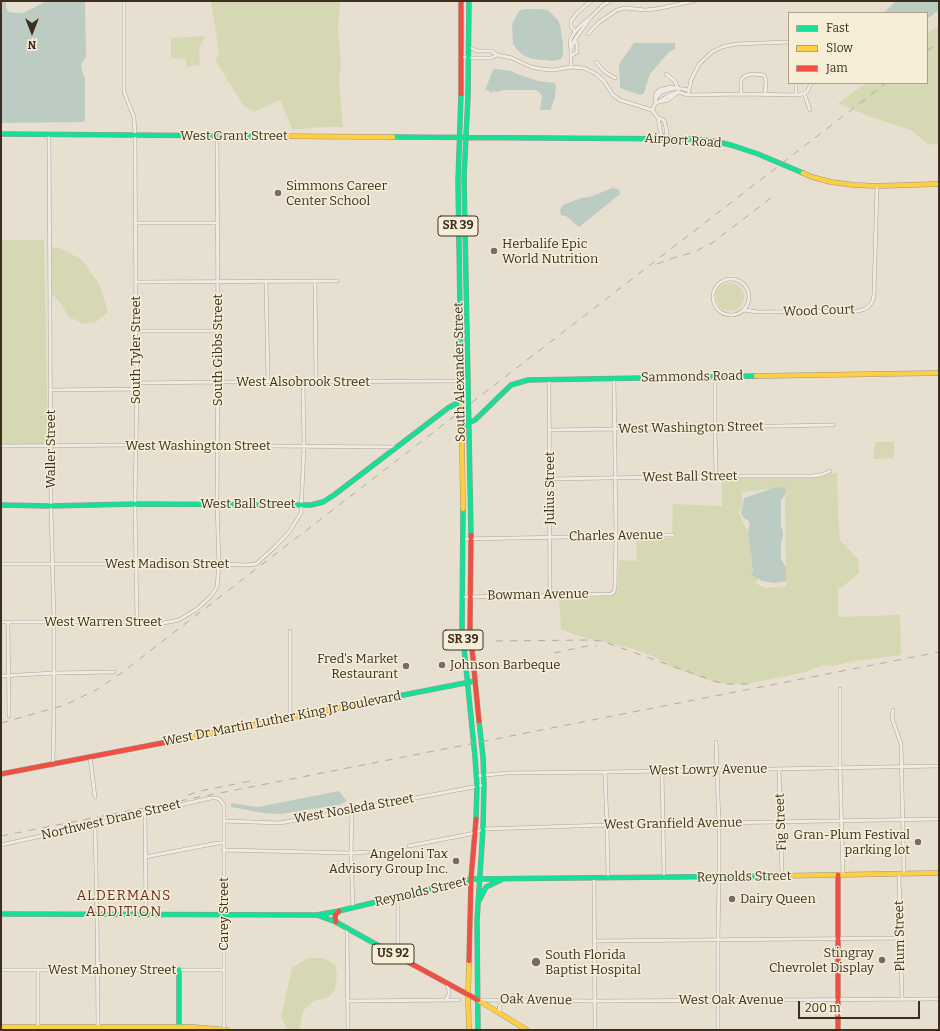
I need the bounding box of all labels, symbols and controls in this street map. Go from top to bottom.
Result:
north arrow [12,12,52,52]
legend [788,12,928,84]
text: Fast [826,21,849,35]
text: N [28,38,36,51]
text: Slow [826,41,853,55]
text: Jam [826,61,848,75]
street label: West Grant Street [180,128,288,144]
street label: Airport Road [644,131,722,151]
place label: Simmons Career Center School [286,178,387,209]
marker: Simmons Career Center School [273,188,283,198]
road number: SR 39 [438,216,478,236]
place label: Herbalife Epic World Nutrition [502,236,598,267]
marker: Herbalife Epic World Nutrition [489,246,499,256]
street label: South Gibbs Street [210,294,226,406]
street label: South Tyler Street [128,296,144,404]
street label: South Alexander Street [451,302,469,442]
street label: Wood Court [783,302,855,320]
street label: Sammonds Road [641,368,743,386]
street label: West Alsobrook Street [236,374,370,390]
street label: Waller Street [43,410,59,488]
street label: West Washington Street [618,419,764,437]
street label: West Washington Street [125,438,271,454]
street label: Julius Street [542,451,558,525]
street label: West Ball Street [642,468,738,486]
street label: West Ball Street [201,496,295,512]
street label: Charles Avenue [569,527,663,545]
street label: West Madison Street [105,556,229,572]
street label: Bowman Avenue [487,586,589,604]
street label: West Warren Street [44,614,162,630]
road number: SR 39 [443,630,483,650]
place label: Fred's Market Restaurant [317,651,398,682]
place label: Johnson Barbeque [450,657,560,673]
marker: Johnson Barbeque [437,660,447,670]
marker: Fred's Market Restaurant [401,661,411,671]
street label: West Dr Martin Luther King Jr Boulevard [162,688,402,750]
street label: West Lowry Avenue [649,761,767,779]
street label: West Nosleda Street [293,791,415,827]
street label: Fig Street [772,793,790,851]
street label: Northwest Drane Street [40,796,182,844]
street label: West Granfield Avenue [604,815,742,833]
place label: Gran-Plum Festival parking lot [794,827,910,858]
marker: Gran-Plum Festival parking lot [913,837,923,847]
place label: Angeloni Tax Advisory Group Inc. [329,846,448,877]
marker: Angeloni Tax Advisory Group Inc. [451,856,461,866]
street label: Reynolds Street [697,868,791,886]
street label: Reynolds Street [373,874,469,910]
street label: Carey Street [216,877,232,951]
district label: ALDERMANS ADDITION [77,888,171,920]
place label: Dairy Queen [740,891,816,907]
marker: Dairy Queen [727,894,737,904]
street label: Plum Street [892,900,908,972]
road number: US 92 [372,944,414,964]
place label: Stingray Chevrolet Display [769,945,874,976]
place label: South Florida Baptist Hospital [545,947,641,978]
marker: Stingray Chevrolet Display [877,955,887,965]
marker: South Florida Baptist Hospital [530,956,542,968]
street label: West Mahoney Street [48,962,176,978]
street label: Oak Avenue [500,992,572,1008]
street label: West Oak Avenue [678,992,784,1008]
scale bar [800,993,922,1019]
text: 200 m [805,1001,841,1015]

